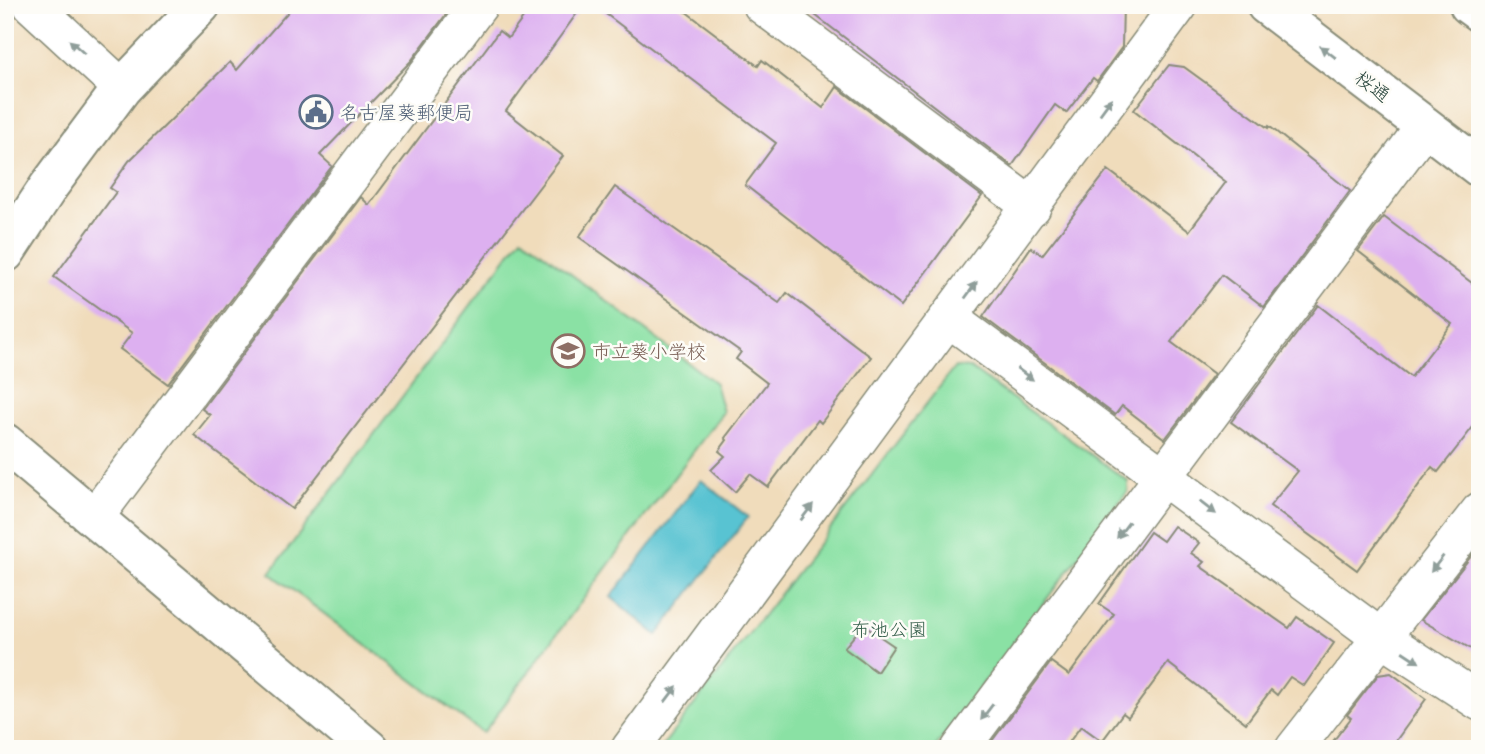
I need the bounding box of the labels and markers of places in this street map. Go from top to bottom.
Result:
public building icon: 名古屋葵郵便局 [297,93,335,131]
place label: 名古屋葵郵便局 [340,101,473,125]
school or university icon: 市立葵小学校 [549,332,587,370]
place label: 市立葵小学校 [592,340,706,364]

